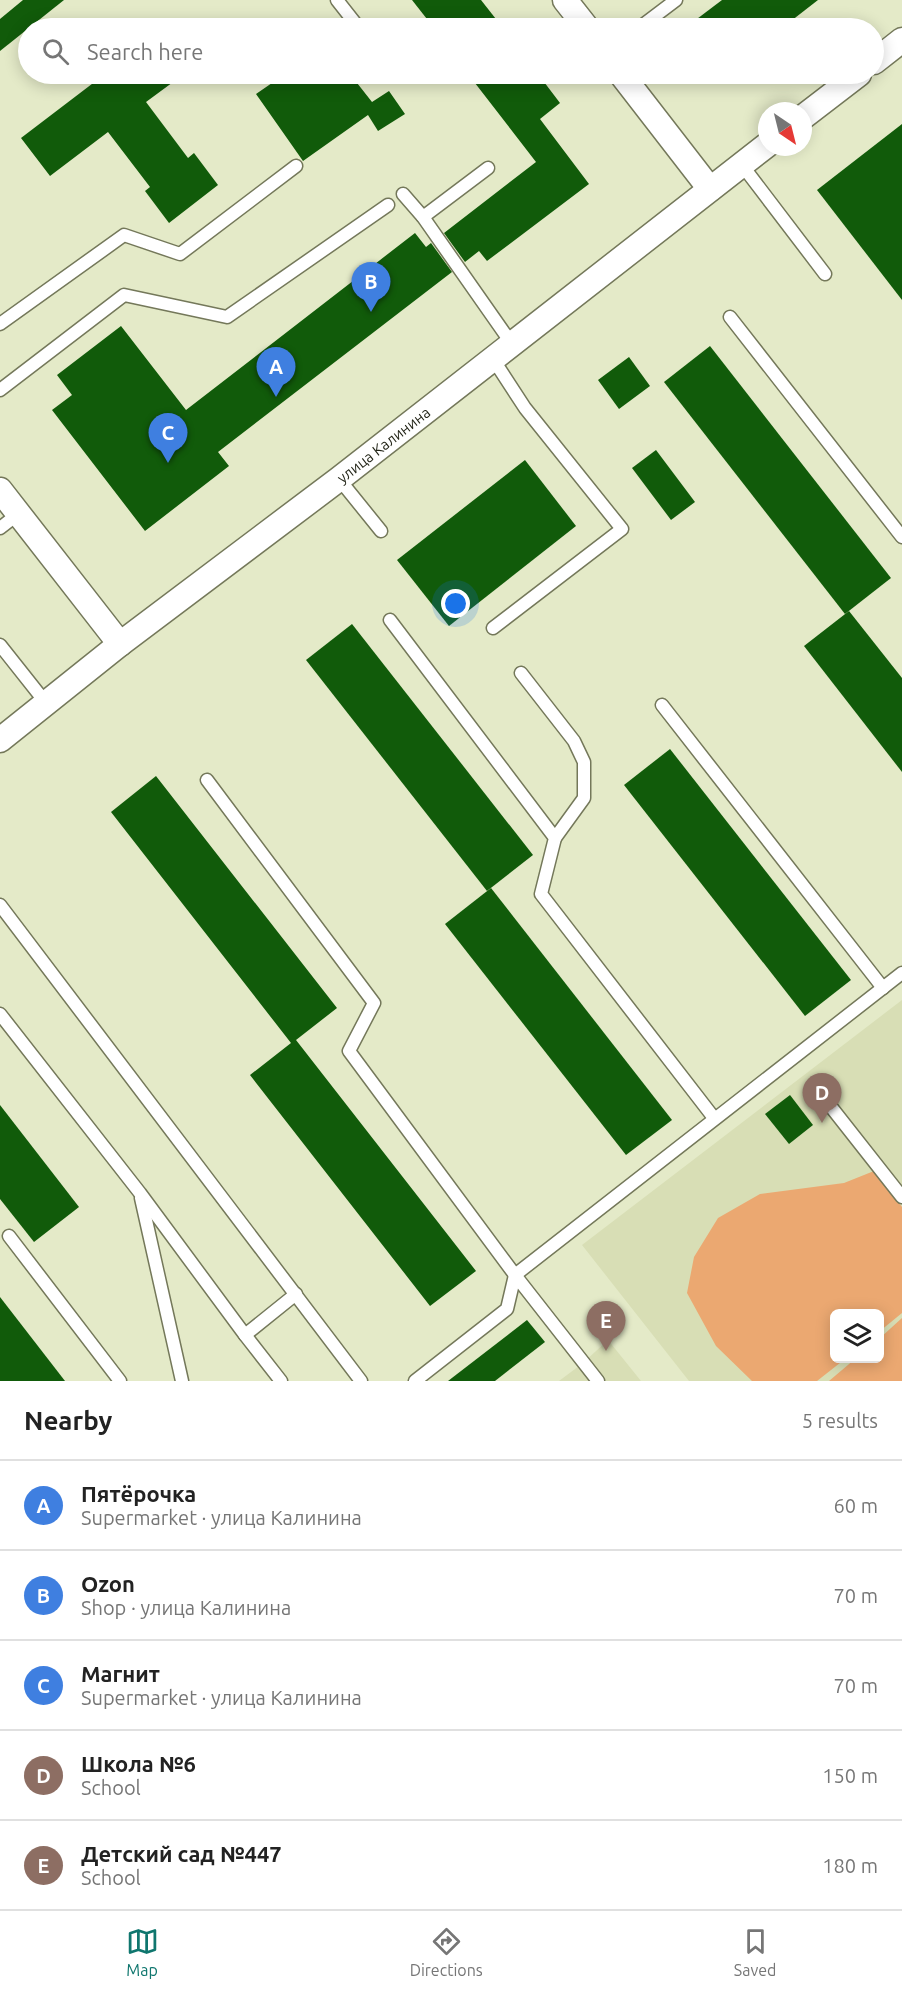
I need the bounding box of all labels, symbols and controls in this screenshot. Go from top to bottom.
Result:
search box [18,18,884,84]
icon: search [39,35,72,68]
text: Search here [87,39,203,64]
north arrow [758,102,812,156]
pin: B [352,262,391,312]
pin: A [256,348,296,397]
street label: улица Калинина [333,403,433,486]
pin: C [148,414,188,463]
your location [441,589,470,618]
pin: D [802,1074,842,1123]
pin: E [586,1302,626,1351]
map controls [830,1309,884,1363]
button: layers [830,1309,884,1363]
text: Nearby [24,1406,112,1435]
text: 5 results [802,1409,878,1432]
text: Пятёрочка [81,1481,196,1506]
text: A [36,1494,51,1517]
text: 60 m [834,1494,878,1517]
text: Supermarket · улица Калинина [81,1506,362,1529]
text: Ozon [81,1571,135,1596]
text: B [37,1584,50,1607]
text: 70 m [834,1584,878,1607]
text: Shop · улица Калинина [81,1596,291,1619]
text: Магнит [81,1661,160,1686]
text: C [37,1674,50,1697]
text: 70 m [834,1674,878,1697]
text: Supermarket · улица Калинина [81,1686,362,1709]
text: Школа №6 [81,1751,196,1776]
text: D [36,1764,51,1787]
text: 150 m [822,1764,878,1787]
text: School [81,1776,141,1799]
text: Детский сад №447 [81,1841,282,1866]
text: E [38,1854,49,1877]
text: 180 m [822,1854,878,1877]
text: School [81,1866,141,1889]
tab: Map [126,1925,159,1979]
tab: Directions [410,1925,483,1979]
tab: Saved [734,1925,776,1979]

